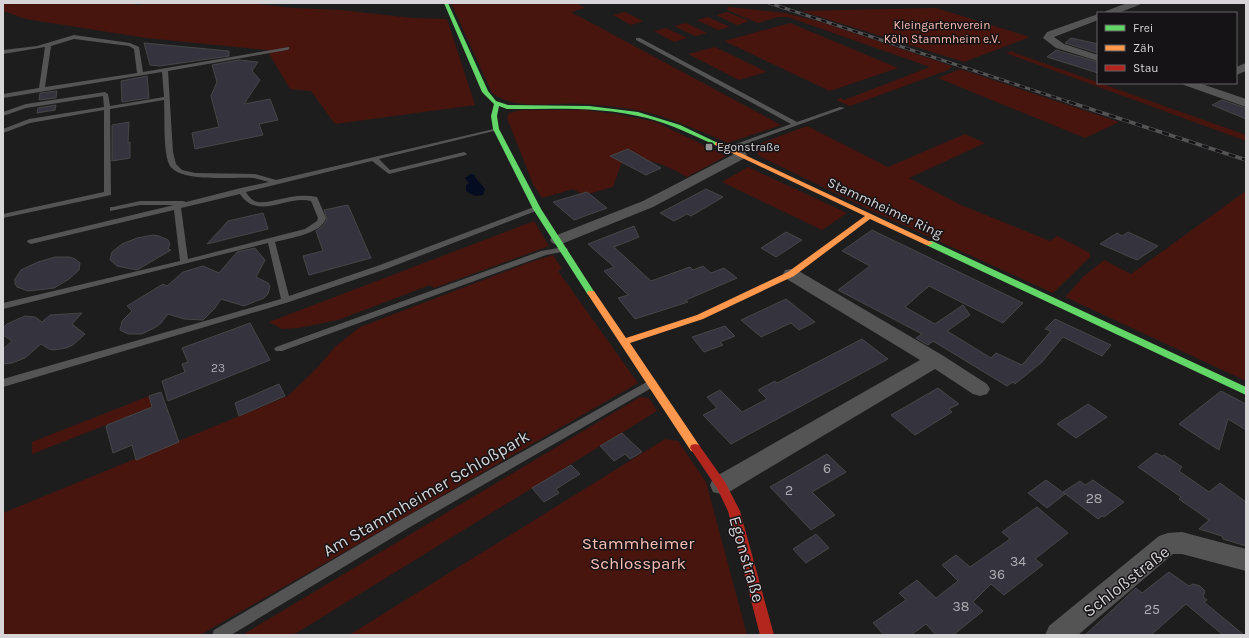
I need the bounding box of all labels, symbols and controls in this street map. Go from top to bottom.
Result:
legend [1097,12,1237,84]
park label: Kleingartenverein Köln Stammheim e.V. [884,18,1000,46]
text: Frei [1133,21,1153,35]
text: Zäh [1133,41,1154,55]
text: Stau [1133,61,1159,75]
place label: Egonstraße [717,140,780,154]
marker: Egonstraße [704,142,714,152]
street label: Stammheimer Ring [825,174,945,242]
house number: 23 [211,361,225,375]
street label: Am Stammheimer Schloßpark [319,425,533,560]
house number: 6 [823,460,831,477]
house number: 2 [785,482,793,499]
house number: 28 [1086,490,1102,507]
street label: Egonstraße [725,514,769,604]
park label: Stammheimer Schlosspark [582,533,695,573]
street label: Schloßstraße [1079,541,1173,621]
house number: 34 [1010,553,1026,570]
house number: 36 [989,566,1005,583]
house number: 38 [953,598,969,615]
house number: 25 [1144,601,1160,618]

